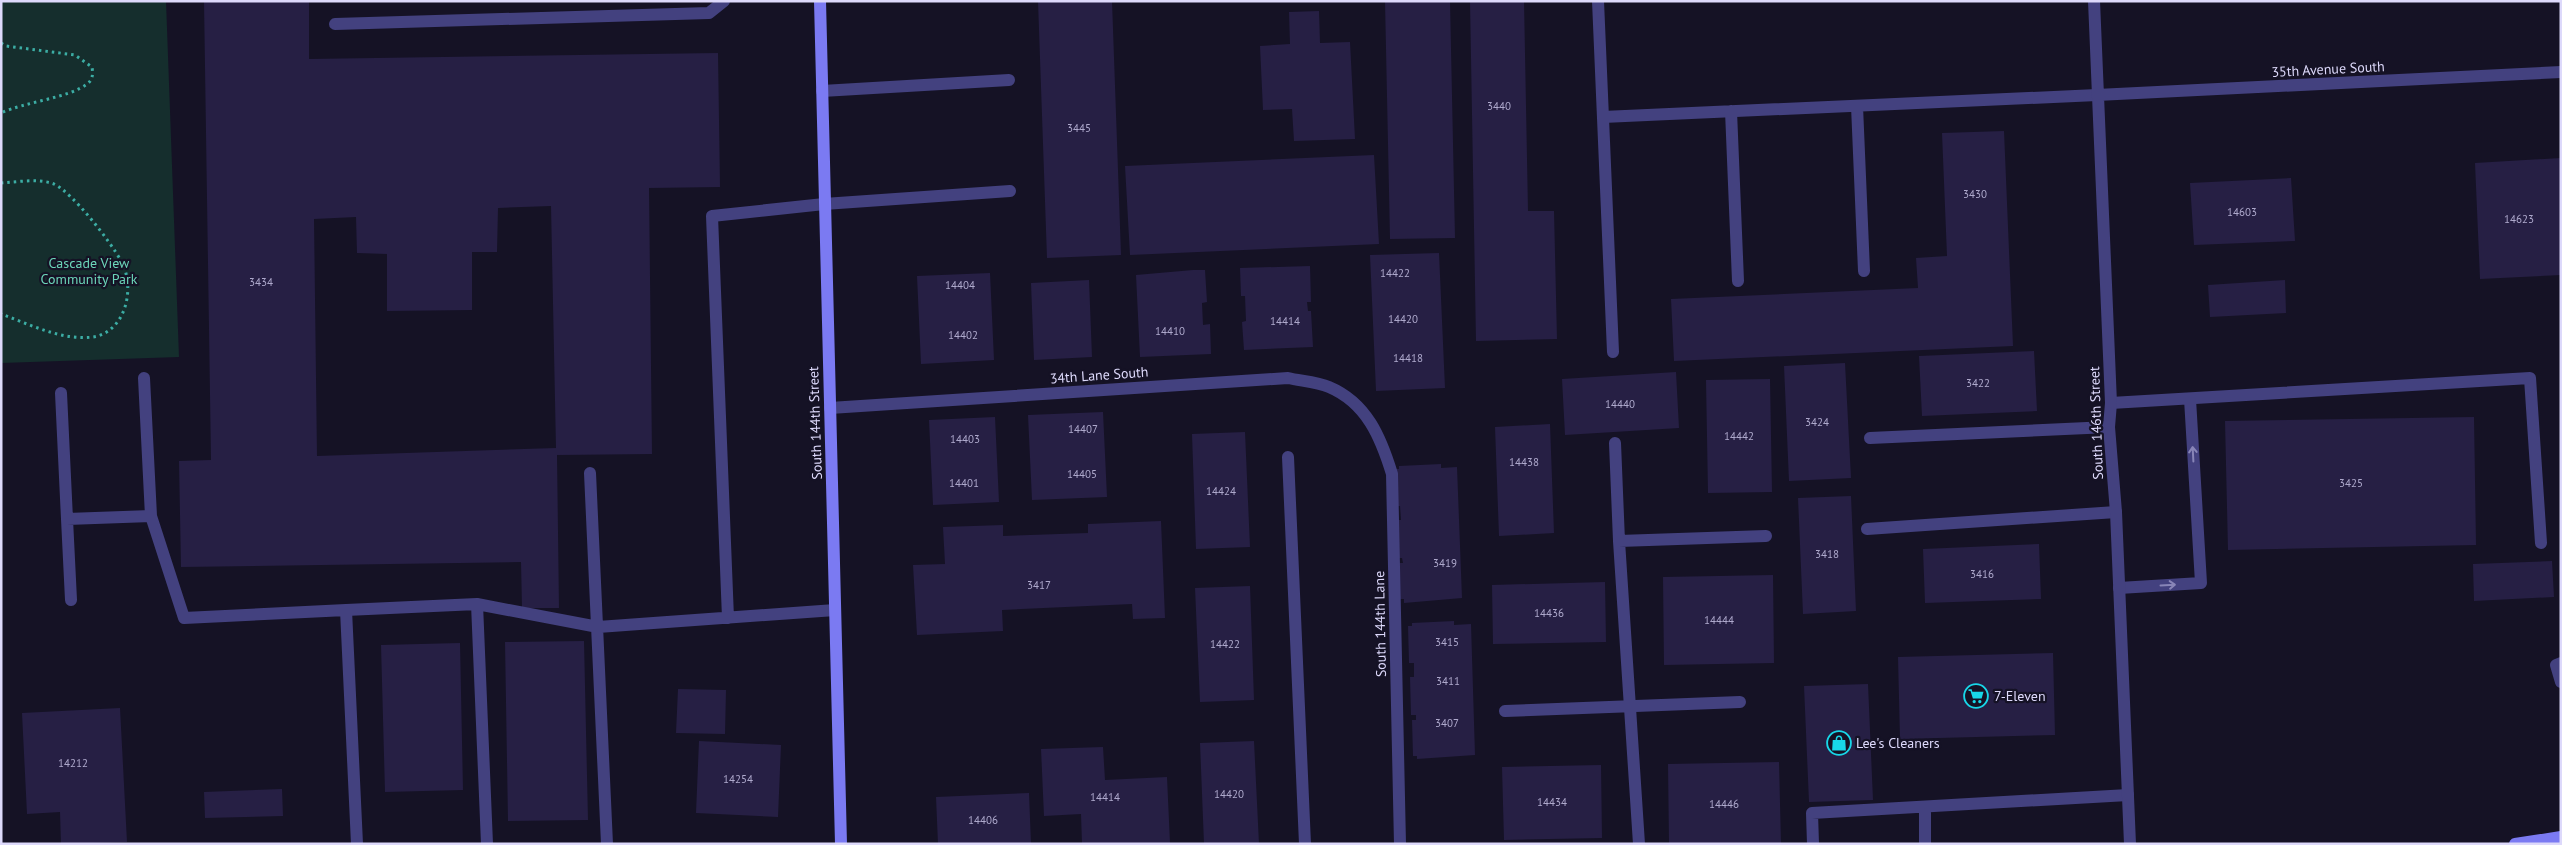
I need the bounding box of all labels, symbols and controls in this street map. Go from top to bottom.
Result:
street label: 35th Avenue South [2271,57,2385,81]
house number: 3440 [1487,99,1511,113]
house number: 3445 [1067,121,1091,135]
house number: 3430 [1963,187,1987,201]
house number: 14603 [2227,205,2257,219]
house number: 14623 [2504,212,2534,226]
park label: Cascade View Community Park [41,254,138,288]
house number: 14422 [1380,266,1410,280]
house number: 3434 [249,275,273,289]
house number: 14404 [945,278,975,292]
house number: 14420 [1388,312,1418,326]
house number: 14414 [1270,314,1300,328]
house number: 14410 [1155,324,1185,338]
house number: 14402 [948,328,978,342]
house number: 14418 [1393,351,1423,365]
street label: 34th Lane South [1049,363,1149,387]
street label: South 144th Street [804,366,826,480]
street label: South 146th Street [2085,366,2107,480]
house number: 3422 [1966,376,1990,390]
house number: 14440 [1605,397,1635,411]
house number: 3424 [1805,415,1829,429]
house number: 14407 [1068,422,1098,436]
house number: 14442 [1724,429,1754,443]
house number: 14403 [950,432,980,446]
one-way arrow [2189,446,2198,462]
house number: 14438 [1509,455,1539,469]
house number: 14405 [1067,467,1097,481]
house number: 14401 [949,476,979,490]
house number: 3425 [2339,476,2363,490]
house number: 14424 [1206,484,1236,498]
house number: 3418 [1815,547,1839,561]
house number: 3419 [1433,556,1457,570]
house number: 3416 [1970,567,1994,581]
street label: South 144th Lane [1370,571,1390,677]
house number: 3417 [1027,578,1051,592]
one-way arrow [2159,580,2175,589]
house number: 14436 [1534,606,1564,620]
house number: 14444 [1704,613,1734,627]
house number: 3415 [1435,635,1459,649]
house number: 14422 [1210,637,1240,651]
house number: 3411 [1436,674,1460,688]
supermarket icon: 7-Eleven [1963,683,1989,709]
place label: 7-Eleven [1994,687,2046,705]
house number: 3407 [1435,716,1459,730]
shop icon: Lee's Cleaners [1826,730,1852,756]
place label: Lee's Cleaners [1856,734,1940,752]
house number: 14212 [58,756,88,770]
house number: 14254 [723,772,753,786]
house number: 14420 [1214,787,1244,801]
house number: 14414 [1090,790,1120,804]
house number: 14434 [1537,795,1567,809]
house number: 14446 [1709,797,1739,811]
house number: 14406 [968,813,998,827]

